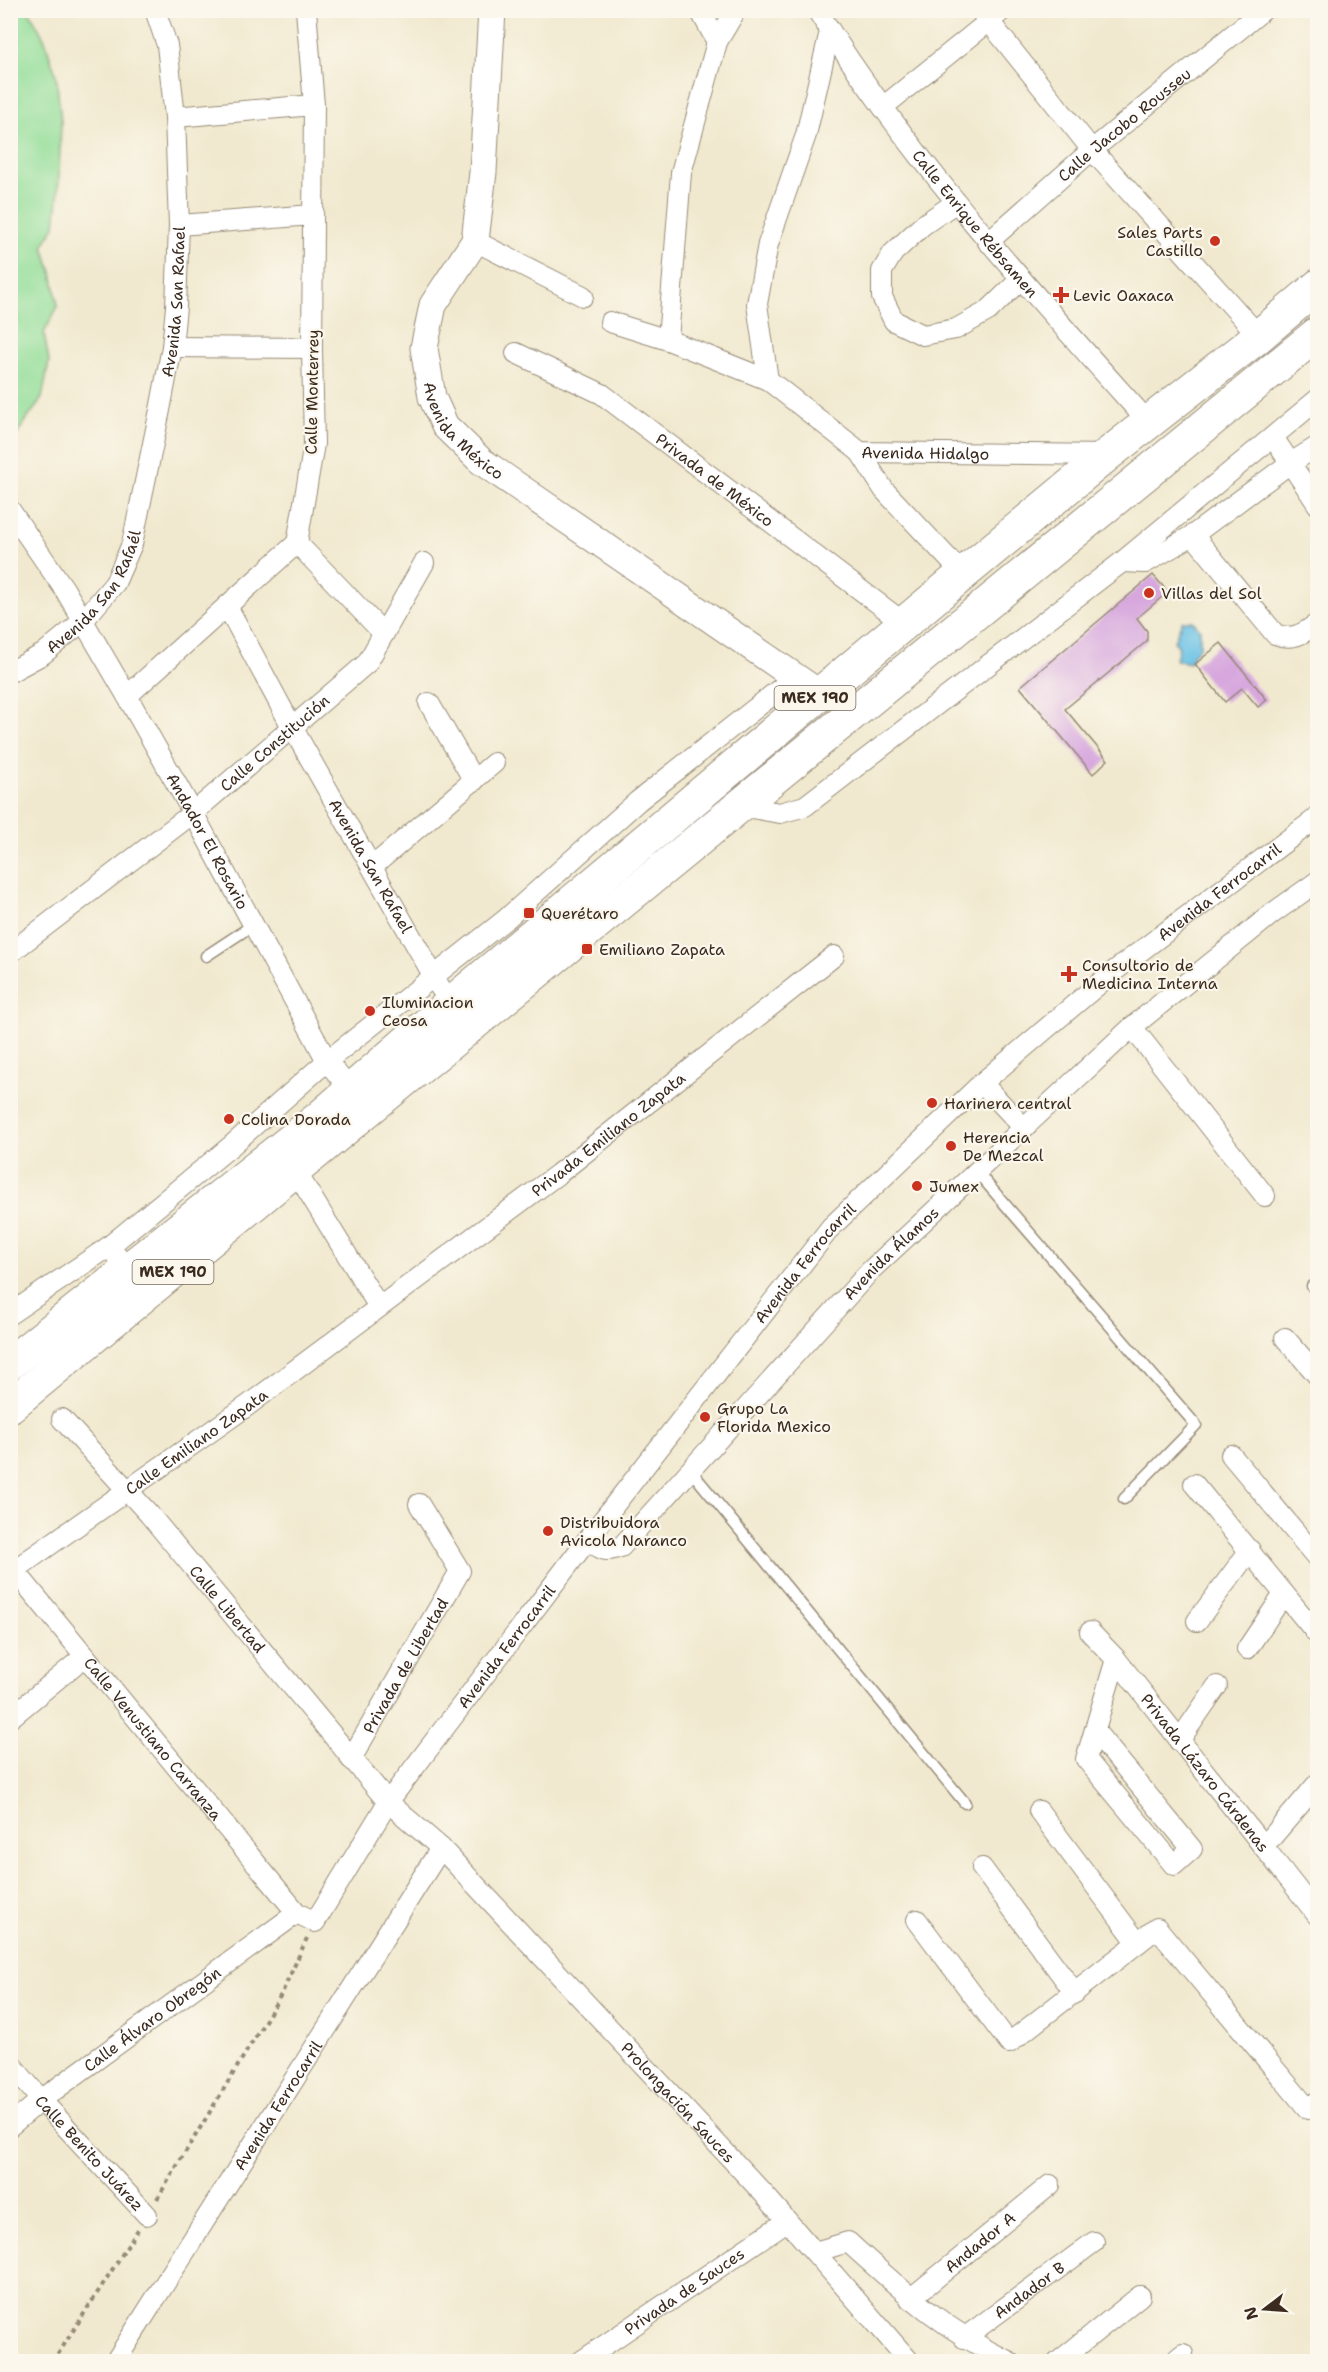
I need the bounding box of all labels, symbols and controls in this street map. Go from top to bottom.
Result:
street label: Calle Jacobo Rousseu [1053,63,1195,186]
street label: Calle Enrique Rébsamen [908,145,1043,302]
place label: Sales Parts Castillo [1117,222,1203,261]
street label: Avenida San Rafael [156,226,189,379]
marker: Sales Parts Castillo [1208,234,1222,248]
place label: Levic Oaxaca [1073,285,1174,306]
marker: Levic Oaxaca [1054,288,1068,302]
street label: Calle Monterrey [300,329,324,455]
street label: Avenida México [419,380,508,484]
street label: Privada de México [652,428,778,531]
street label: Avenida Hidalgo [861,442,989,464]
street label: Avenida San Rafaél [41,528,145,658]
place label: Villas del Sol [1161,583,1262,604]
marker: Villas del Sol [1142,586,1156,600]
road number: MEX 190 [774,686,856,710]
street label: Calle Constitución [215,690,334,796]
street label: Andador El Rosario [162,769,254,913]
street label: Avenida San Rafael [324,795,418,937]
street label: Avenida Ferrocarril [1153,838,1285,945]
place label: Querétaro [541,903,619,924]
marker: Querétaro [522,906,536,920]
place label: Emiliano Zapata [599,939,725,960]
marker: Emiliano Zapata [580,942,594,956]
place label: Consultorio de Medicina Interna [1082,955,1218,994]
marker: Consultorio de Medicina Interna [1060,965,1078,983]
place label: Iluminacion Ceosa [382,992,474,1031]
marker: Iluminacion Ceosa [363,1004,377,1018]
street label: Privada Emiliano Zapata [527,1067,689,1201]
place label: Harinera central [944,1093,1071,1114]
marker: Harinera central [925,1096,939,1110]
place label: Colina Dorada [241,1109,351,1130]
marker: Colina Dorada [222,1112,236,1126]
place label: Herencia De Mezcal [963,1127,1044,1166]
marker: Herencia De Mezcal [944,1139,958,1153]
place label: Jumex [929,1176,979,1197]
marker: Jumex [910,1179,924,1193]
street label: Avenida Ferrocarril [749,1198,860,1328]
street label: Avenida Álamos [839,1202,943,1304]
road number: MEX 190 [132,1260,213,1284]
street label: Calle Emiliano Zapata [121,1384,272,1499]
place label: Grupo La Florida Mexico [717,1398,831,1437]
marker: Grupo La Florida Mexico [698,1410,712,1424]
place label: Distribuidora Avicola Naranco [560,1512,687,1551]
marker: Distribuidora Avicola Naranco [541,1524,555,1538]
street label: Calle Libertad [185,1561,270,1657]
street label: Avenida Ferrocarril [453,1580,560,1712]
street label: Privada de Libertad [358,1594,453,1737]
street label: Calle Venustiano Carranza [80,1653,227,1825]
street label: Privada Lázaro Cárdenas [1136,1689,1274,1856]
street label: Calle Álvaro Obregón [79,1962,225,2076]
street label: Avenida Ferrocarril [229,2036,327,2174]
street label: Prolongación Sauces [617,2037,740,2167]
street label: Calle Benito Juárez [31,2090,148,2215]
street label: Andador A [940,2207,1020,2277]
street label: Privada de Sauces [620,2243,748,2339]
street label: Andador B [989,2257,1069,2323]
north arrow [1235,2279,1295,2339]
text: N [1239,2304,1263,2322]

